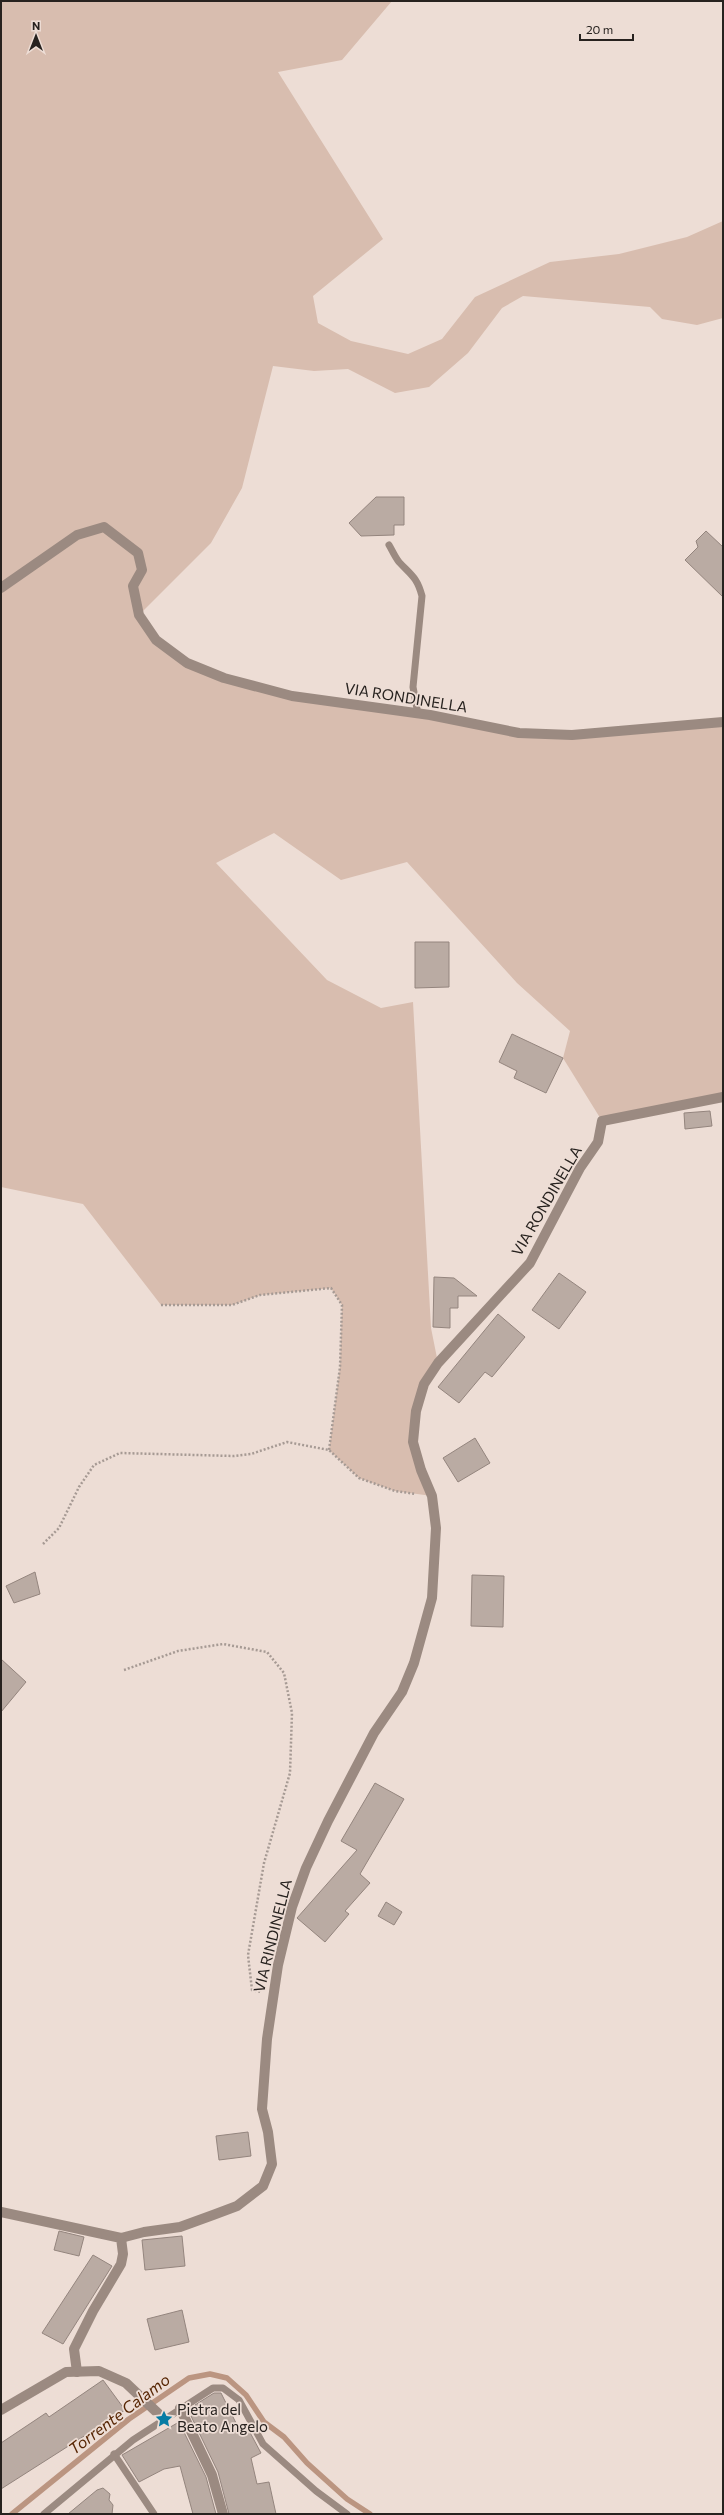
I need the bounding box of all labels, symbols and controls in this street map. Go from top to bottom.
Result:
north arrow [16,16,56,56]
scale bar [580,16,633,42]
text: N [32,19,40,32]
text: 20 m [586,22,613,36]
street label: VIA RONDINELLA [343,678,469,716]
street label: VIA RONDINELLA [507,1142,585,1259]
street label: VIA RINDINELLA [249,1877,295,1994]
water label: Torrente Calamo [64,2369,173,2458]
place label: Pietra del Beato Angelo [177,2400,268,2435]
place icon: Pietra del Beato Angelo [154,2409,174,2429]

